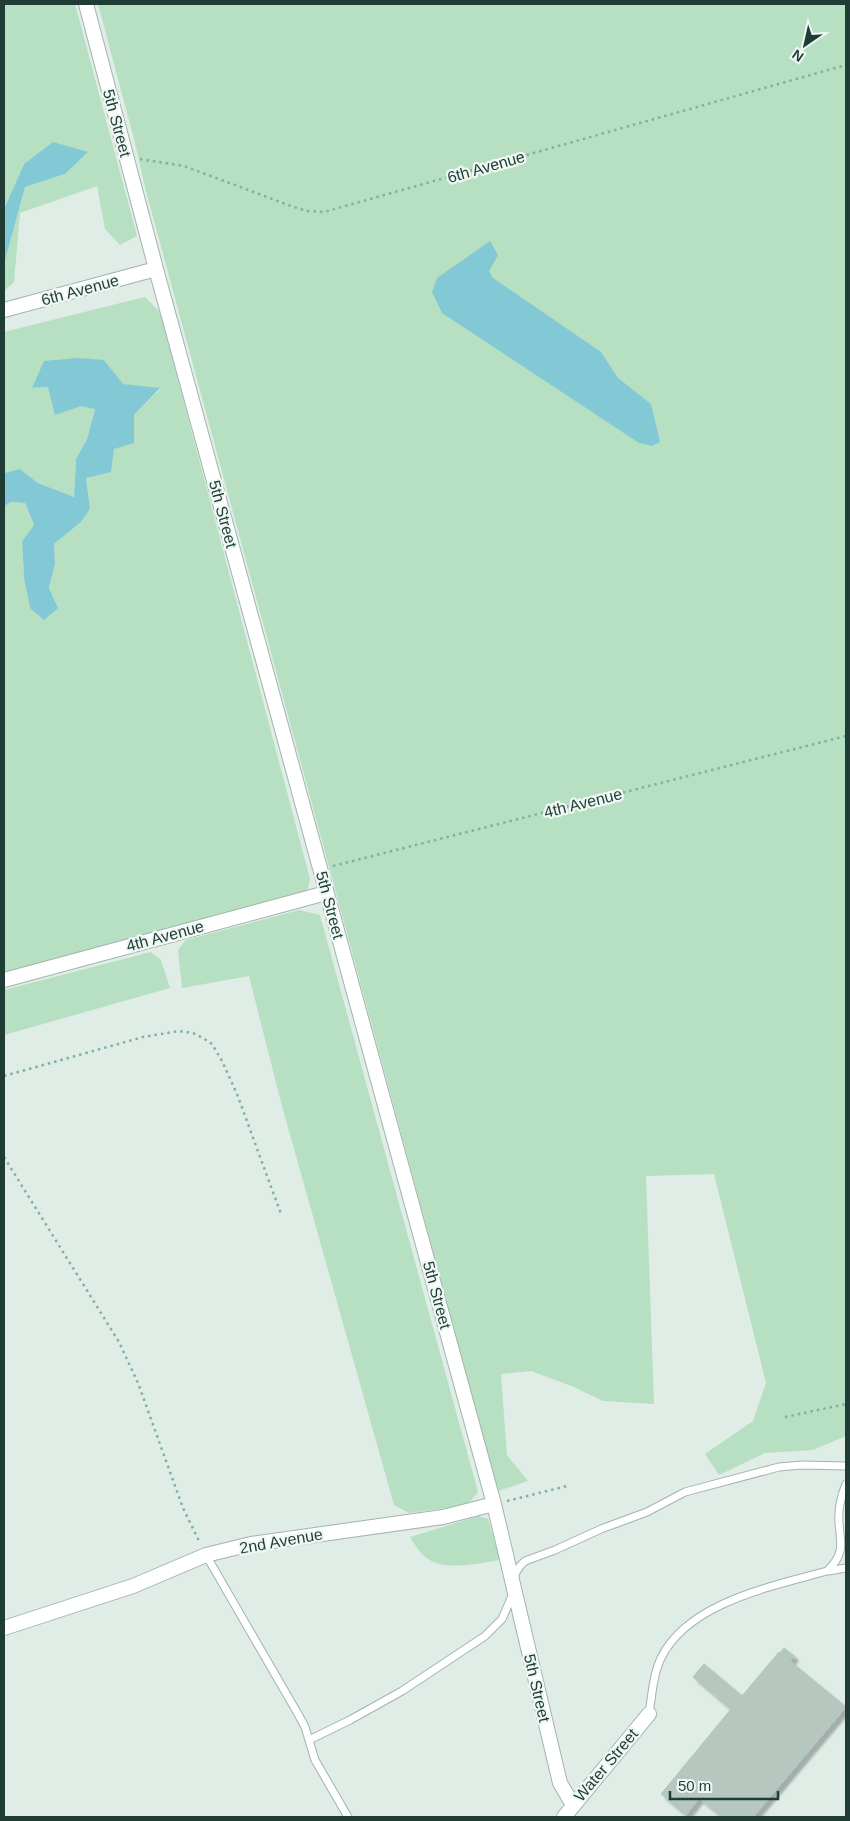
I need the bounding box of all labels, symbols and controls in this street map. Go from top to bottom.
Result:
north arrow [780,20,830,70]
text: N [789,46,806,65]
street label: 5th Street [100,87,134,159]
street label: 6th Avenue [445,148,527,186]
street label: 6th Avenue [39,271,121,309]
street label: 5th Street [206,478,240,550]
street label: 4th Avenue [542,785,624,821]
street label: 5th Street [313,869,347,941]
street label: 4th Avenue [124,917,206,955]
street label: 5th Street [420,1259,454,1331]
street label: 2nd Avenue [238,1525,324,1557]
street label: 5th Street [521,1652,553,1724]
street label: Water Street [571,1725,642,1805]
scale bar [670,1768,778,1800]
text: 50 m [678,1777,711,1794]

